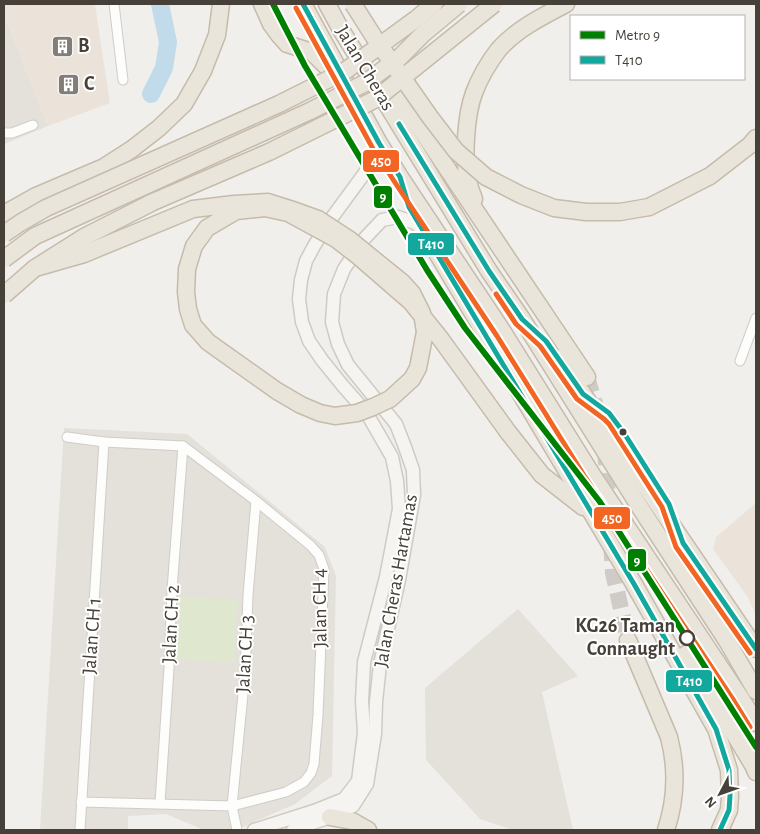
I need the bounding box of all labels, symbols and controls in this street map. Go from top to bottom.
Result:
legend [570,15,745,80]
street label: Jalan Cheras [332,22,398,114]
text: Metro 9 [615,28,660,43]
building icon: B [50,34,74,58]
place label: B [78,36,90,56]
text: T410 [615,53,643,68]
building icon: C [56,72,80,96]
place label: C [84,74,95,94]
line badge: 450 [362,149,400,173]
text: 450 [371,155,391,169]
line badge: 9 [373,185,393,209]
text: 9 [380,190,387,204]
line badge: T410 [407,232,455,256]
text: T410 [418,238,444,252]
unlabelled marker [618,427,628,437]
street label: Jalan Cheras Hartamas [371,493,421,669]
line badge: 450 [593,506,631,530]
text: 450 [602,512,622,526]
line badge: 9 [627,548,647,572]
text: 9 [634,554,641,568]
street label: Jalan CH 4 [309,568,331,648]
street label: Jalan CH 2 [159,584,183,664]
street label: Jalan CH 1 [79,597,105,675]
street label: Jalan CH 3 [233,614,257,694]
place label: KG26 Taman Connaught [575,616,675,659]
marker: KG26 Taman Connaught [679,630,695,646]
line badge: T410 [665,669,713,693]
text: T410 [676,675,702,689]
north arrow [695,769,745,819]
text: N [702,794,719,810]

